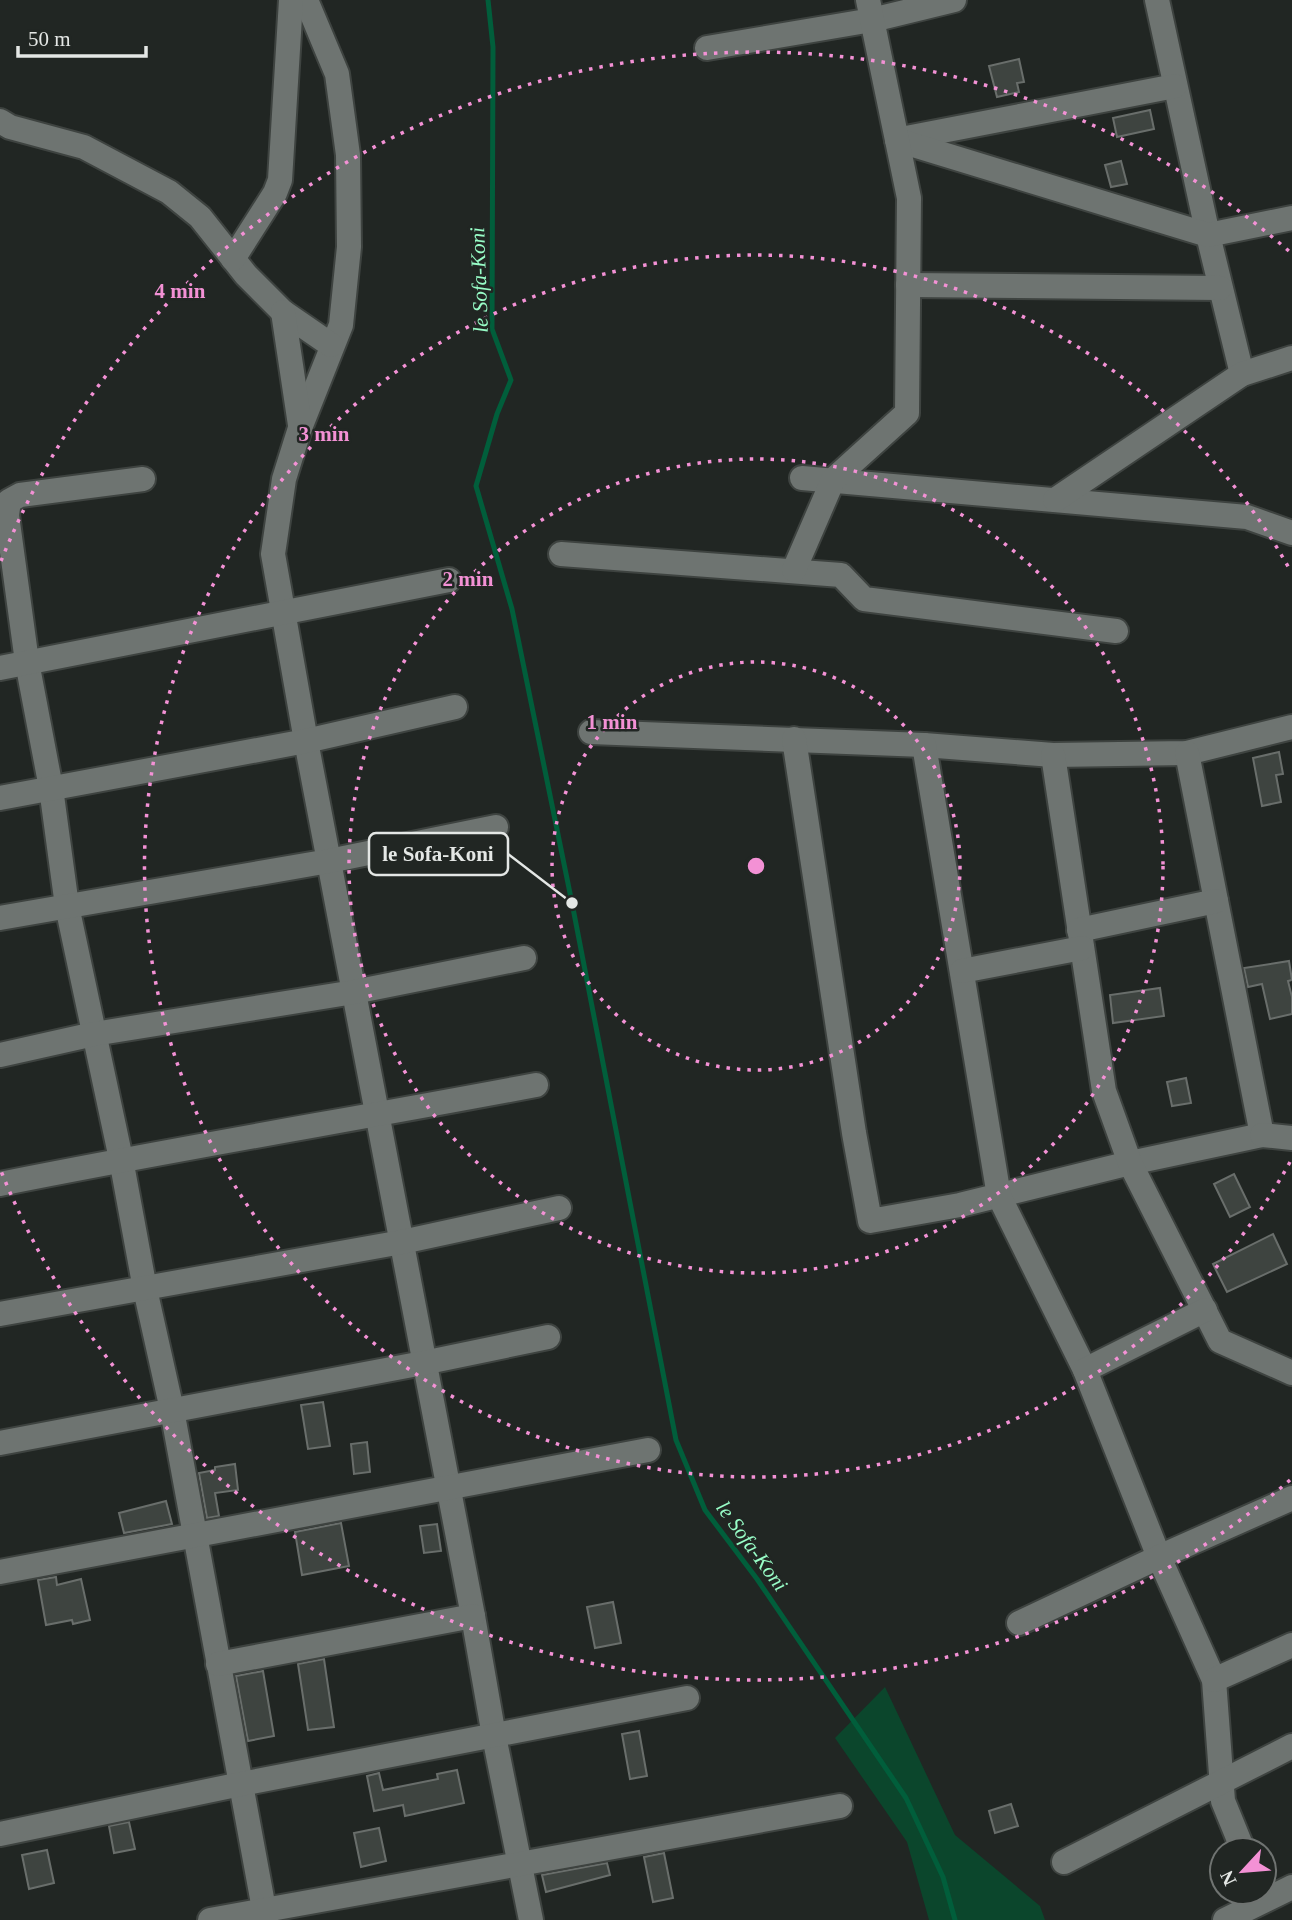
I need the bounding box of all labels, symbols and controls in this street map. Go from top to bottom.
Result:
scale bar [18,14,145,58]
text: 50 m [28,27,71,51]
water label: le Sofa-Koni [465,227,493,333]
text: 4 min [155,279,206,303]
text: 3 min [299,422,350,446]
text: 2 min [443,567,494,591]
text: 1 min [587,710,638,734]
callout: le Sofa-Koni [369,833,508,875]
text: le Sofa-Koni [382,842,494,866]
centre of rings [744,854,768,878]
water label: le Sofa-Koni [711,1496,793,1596]
north arrow [1208,1836,1278,1906]
text: N [1216,1867,1241,1889]

